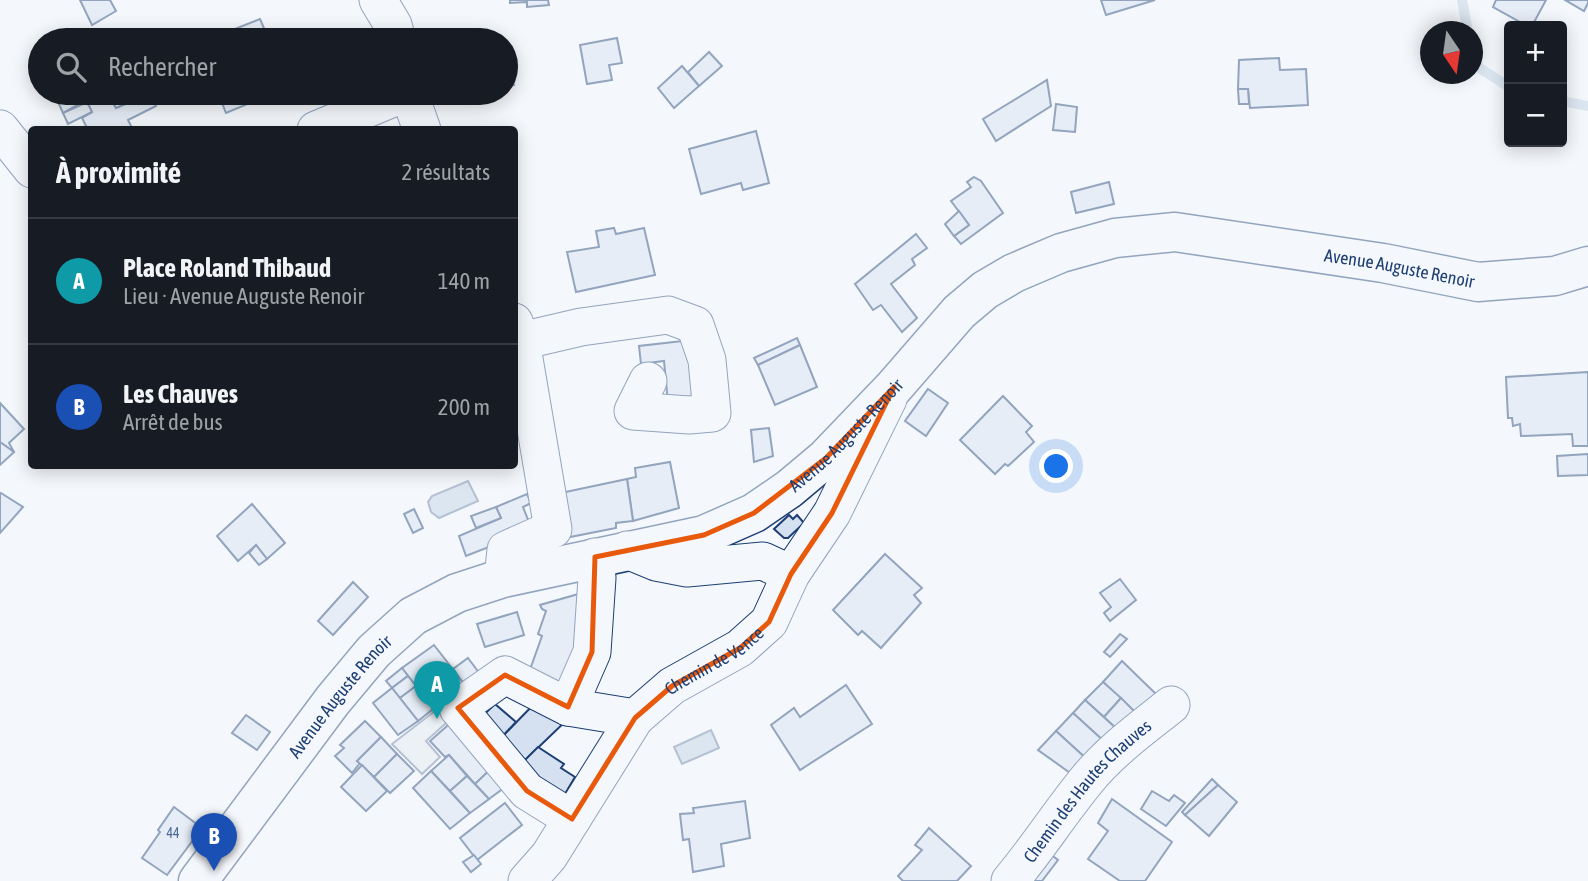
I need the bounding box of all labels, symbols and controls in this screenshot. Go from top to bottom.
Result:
north arrow [1420,21,1483,84]
map controls [1504,21,1567,147]
button: + [1504,21,1567,84]
search box [28,28,518,105]
icon: search [52,48,90,86]
text: Rechercher [108,52,216,82]
button: − [1504,84,1567,147]
text: À proximité [56,155,181,189]
text: 2 résultats [401,159,490,185]
street label: Avenue Auguste Renoir [1323,244,1477,292]
text: Place Roland Thibaud [123,253,331,283]
text: A [73,268,85,294]
text: 140 m [438,268,490,294]
text: Lieu · Avenue Auguste Renoir [123,283,364,309]
street label: Avenue Auguste Renoir [784,374,907,496]
text: Les Chauves [123,379,238,409]
text: B [74,394,84,420]
text: 200 m [438,394,490,420]
text: Arrêt de bus [123,409,223,435]
your location [1039,449,1073,483]
street label: Chemin de Vence [660,622,768,699]
street label: Avenue Auguste Renoir [283,630,396,762]
pin: A [414,661,460,719]
street label: Chemin des Hautes Chauves [1018,715,1155,866]
pin: B [191,813,237,871]
house number: 44 [166,825,180,841]

